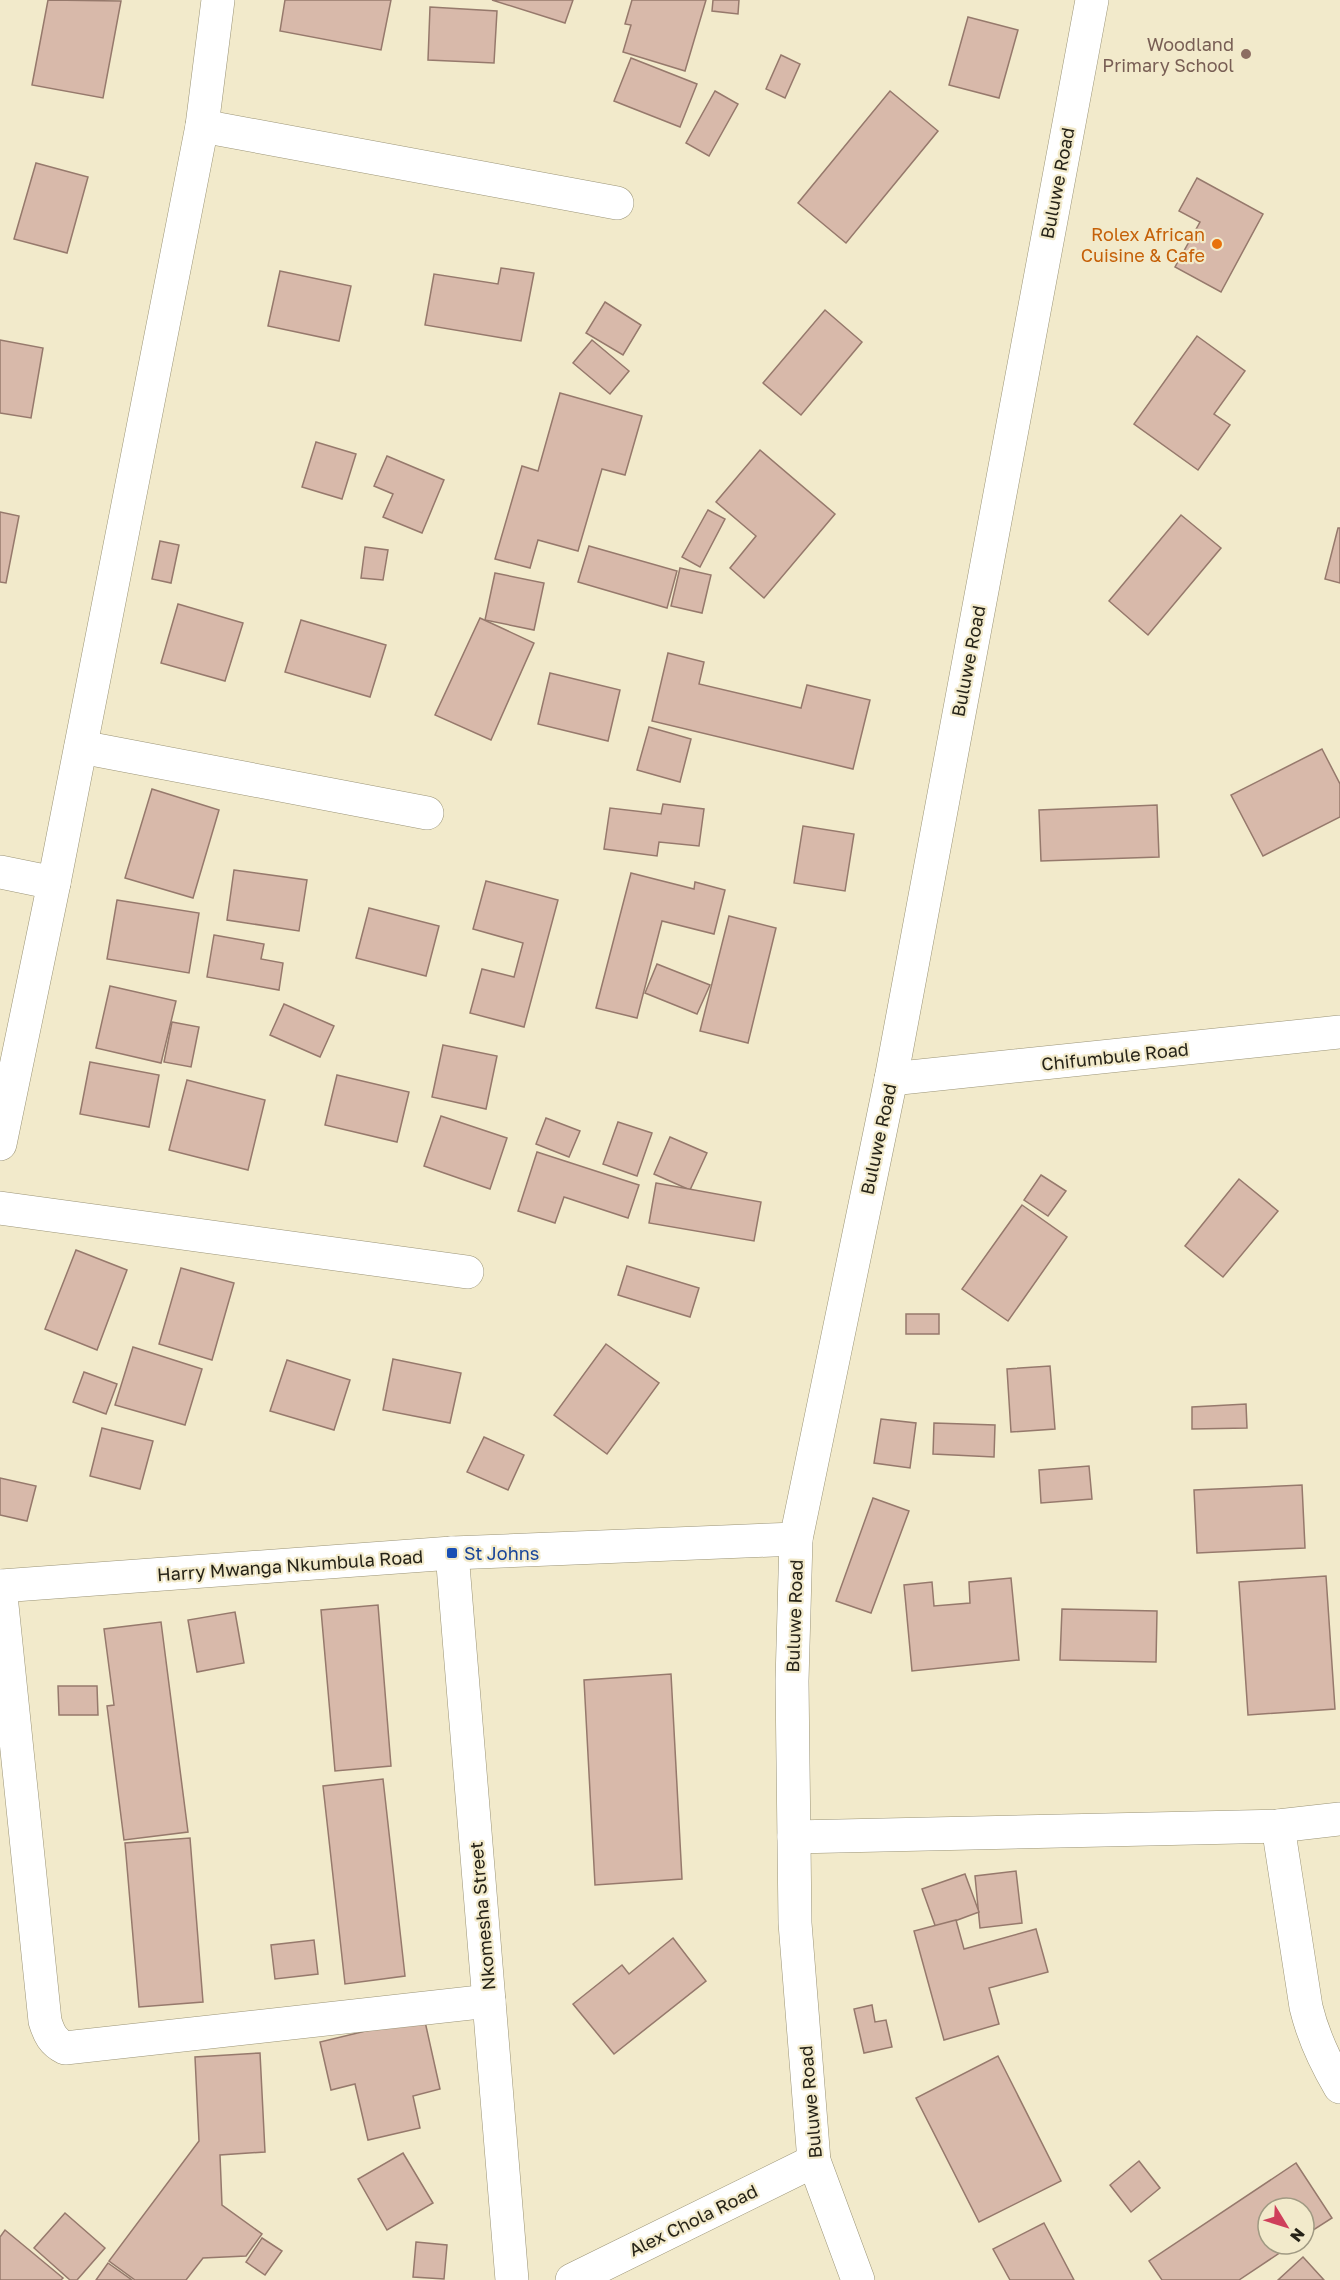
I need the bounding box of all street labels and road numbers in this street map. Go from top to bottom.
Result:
street label: Buluwe Road [1035,125,1079,241]
street label: Buluwe Road [946,603,990,719]
street label: Chifumbule Road [1040,1037,1190,1075]
street label: Buluwe Road [855,1081,901,1197]
street label: Harry Mwanga Nkumbula Road [156,1545,424,1585]
street label: Buluwe Road [781,1559,807,1673]
street label: Nkomesha Street [465,1841,499,1991]
street label: Buluwe Road [794,2045,826,2159]
street label: Alex Chola Road [625,2179,761,2261]

